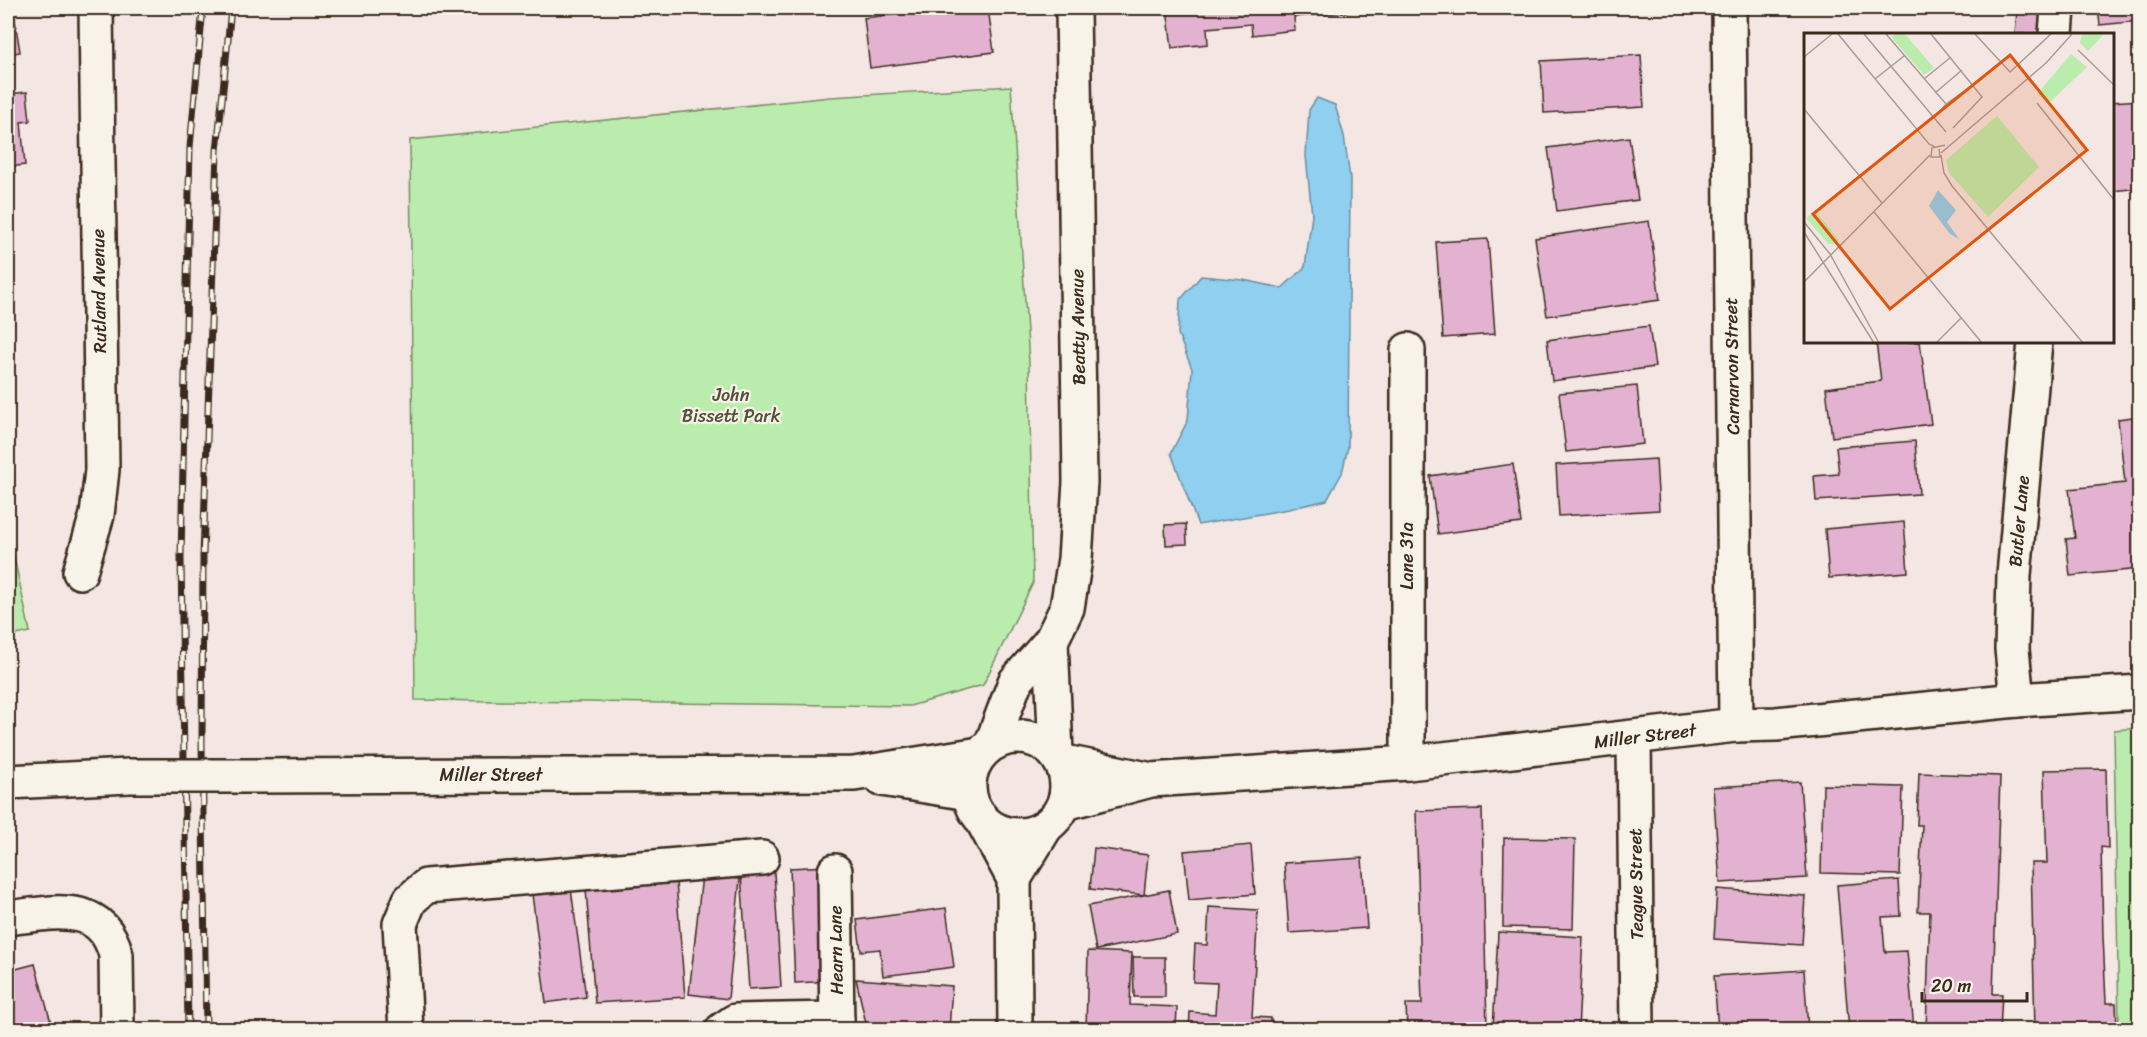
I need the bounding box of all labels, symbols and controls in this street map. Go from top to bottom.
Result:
inset map [1804,33,2114,344]
street label: Rutland Avenue [82,229,116,353]
street label: Beatty Avenue [1061,269,1095,385]
street label: Carnarvon Street [1715,297,1749,435]
park label: John Bissett Park [682,379,781,432]
street label: Butler Lane [1999,474,2039,568]
street label: Lane 31a [1391,522,1423,590]
street label: Miller Street [1592,714,1699,758]
street label: Miller Street [440,759,543,791]
street label: Teague Street [1619,828,1653,940]
street label: Hearn Lane [819,905,853,995]
scale bar [1922,965,2027,1003]
text: 20 m [1931,970,1971,1002]

